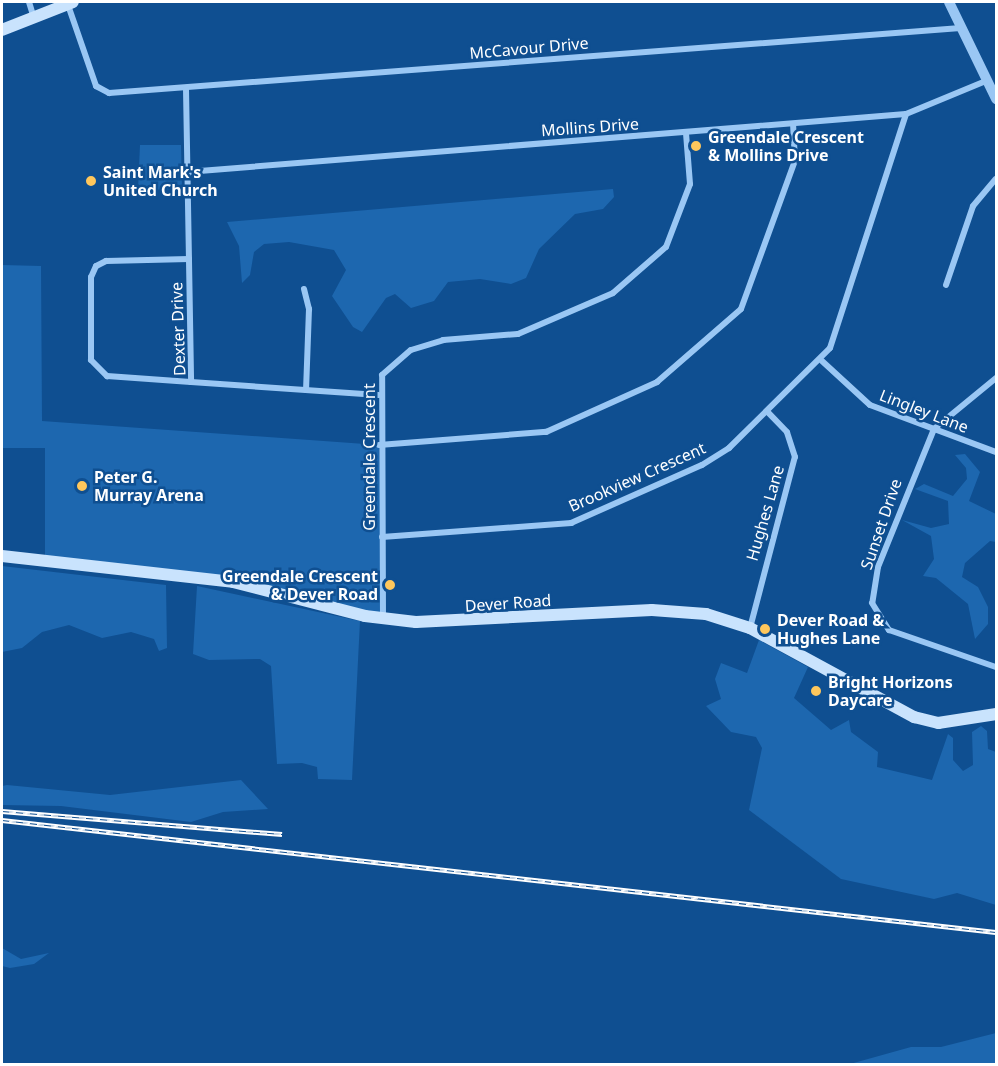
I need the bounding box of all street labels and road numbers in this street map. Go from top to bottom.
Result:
street label: McCavour Drive [469,33,589,63]
street label: Mollins Drive [541,114,639,140]
street label: Dexter Drive [167,282,189,376]
street label: Greendale Crescent [359,383,379,531]
street label: Lingley Lane [877,385,971,437]
street label: Brookview Crescent [566,438,708,516]
street label: Hughes Lane [742,463,788,563]
street label: Sunset Drive [856,476,906,572]
street label: Dever Road [464,590,552,616]

